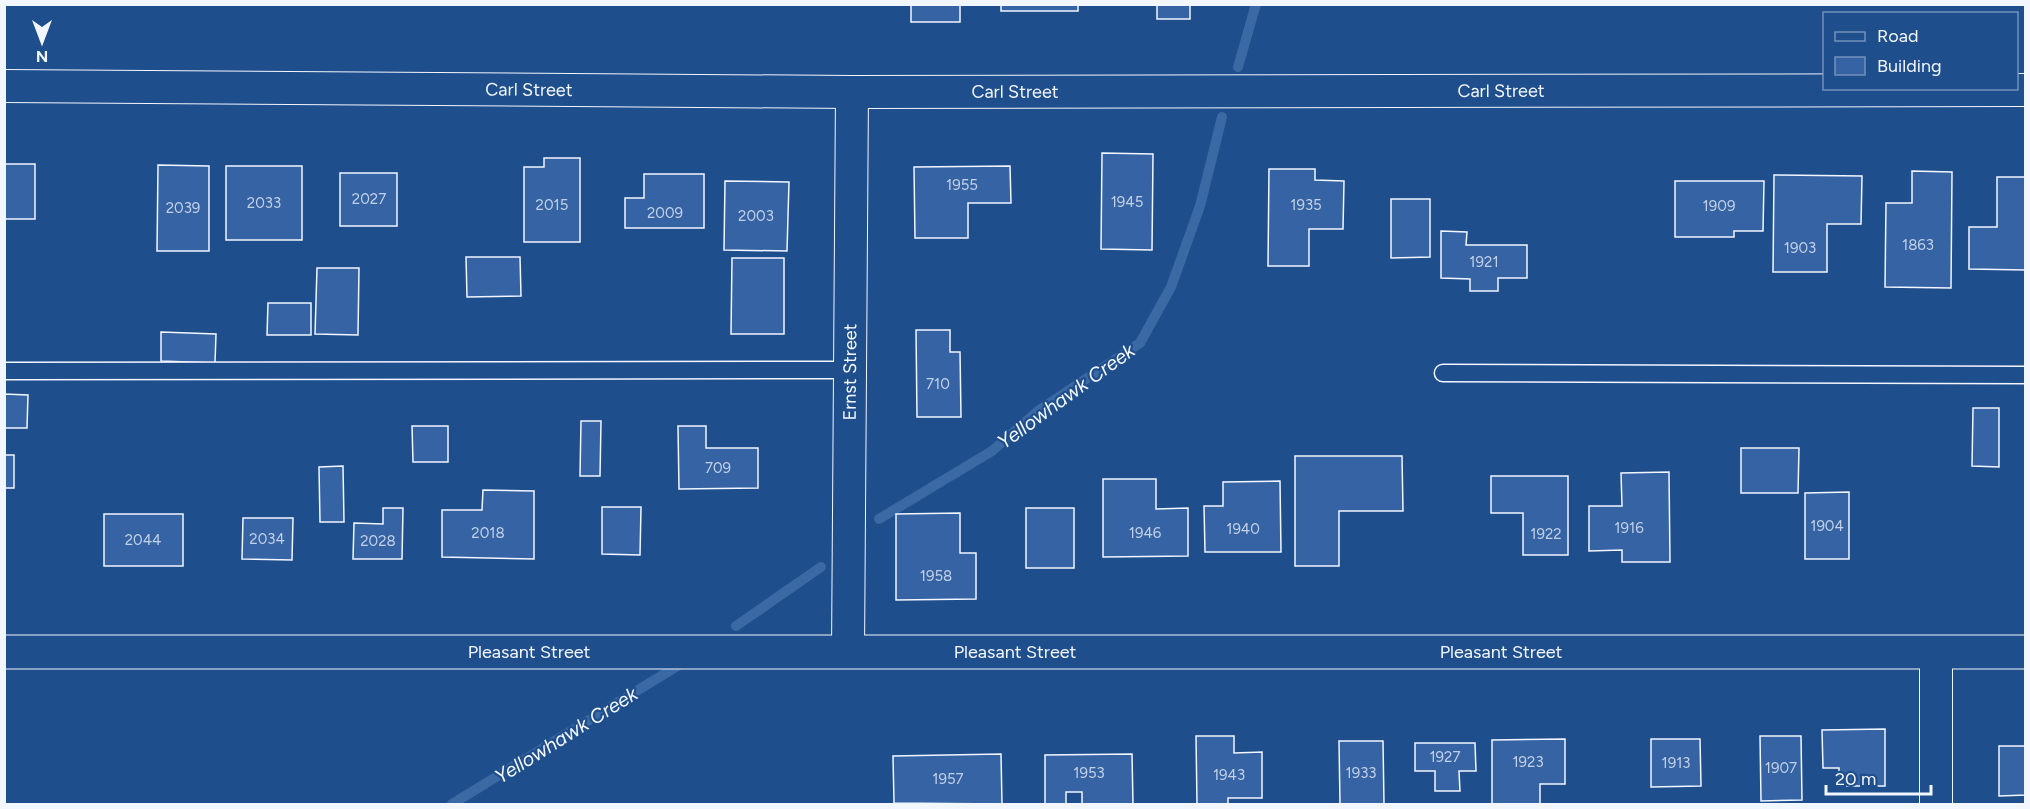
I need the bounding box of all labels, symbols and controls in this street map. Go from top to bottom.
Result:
north arrow [12,12,72,72]
legend [1823,12,2018,90]
text: Road [1877,25,1918,47]
text: N [36,47,48,66]
text: Building [1877,55,1942,77]
street label: Carl Street [485,78,573,101]
street label: Carl Street [1457,80,1545,102]
street label: Carl Street [971,81,1059,103]
house number: 1955 [946,176,978,194]
house number: 2027 [352,190,386,208]
house number: 1945 [1111,193,1143,211]
house number: 2033 [247,194,281,212]
house number: 2015 [536,196,568,214]
house number: 1935 [1290,196,1322,214]
house number: 1909 [1703,197,1735,215]
house number: 2039 [166,199,200,217]
house number: 2009 [647,204,683,222]
house number: 2003 [738,207,774,225]
house number: 1863 [1902,236,1934,254]
house number: 1903 [1784,239,1816,257]
house number: 1921 [1469,253,1499,271]
street label: Ernst Street [839,323,861,421]
water label: Yellowhawk Creek [993,337,1140,454]
house number: 710 [926,375,950,393]
house number: 709 [705,459,731,477]
house number: 1904 [1810,517,1844,535]
house number: 1916 [1614,519,1644,537]
house number: 1940 [1226,520,1260,538]
house number: 2018 [471,524,505,542]
house number: 1946 [1129,524,1162,542]
house number: 1922 [1530,525,1562,543]
house number: 2034 [249,530,285,548]
house number: 2044 [125,531,161,549]
house number: 2028 [360,532,396,550]
house number: 1958 [920,567,952,585]
street label: Pleasant Street [468,641,591,663]
street label: Pleasant Street [954,641,1077,663]
street label: Pleasant Street [1440,641,1563,663]
water label: Yellowhawk Creek [490,681,643,789]
house number: 1927 [1429,748,1461,766]
house number: 1923 [1512,753,1544,771]
house number: 1913 [1661,754,1691,772]
scale bar [1826,758,1931,796]
house number: 1907 [1765,759,1797,777]
house number: 1953 [1073,764,1105,782]
house number: 1933 [1345,764,1377,782]
house number: 1943 [1213,766,1245,784]
text: 20 m [1835,768,1876,790]
house number: 1957 [932,770,964,788]

